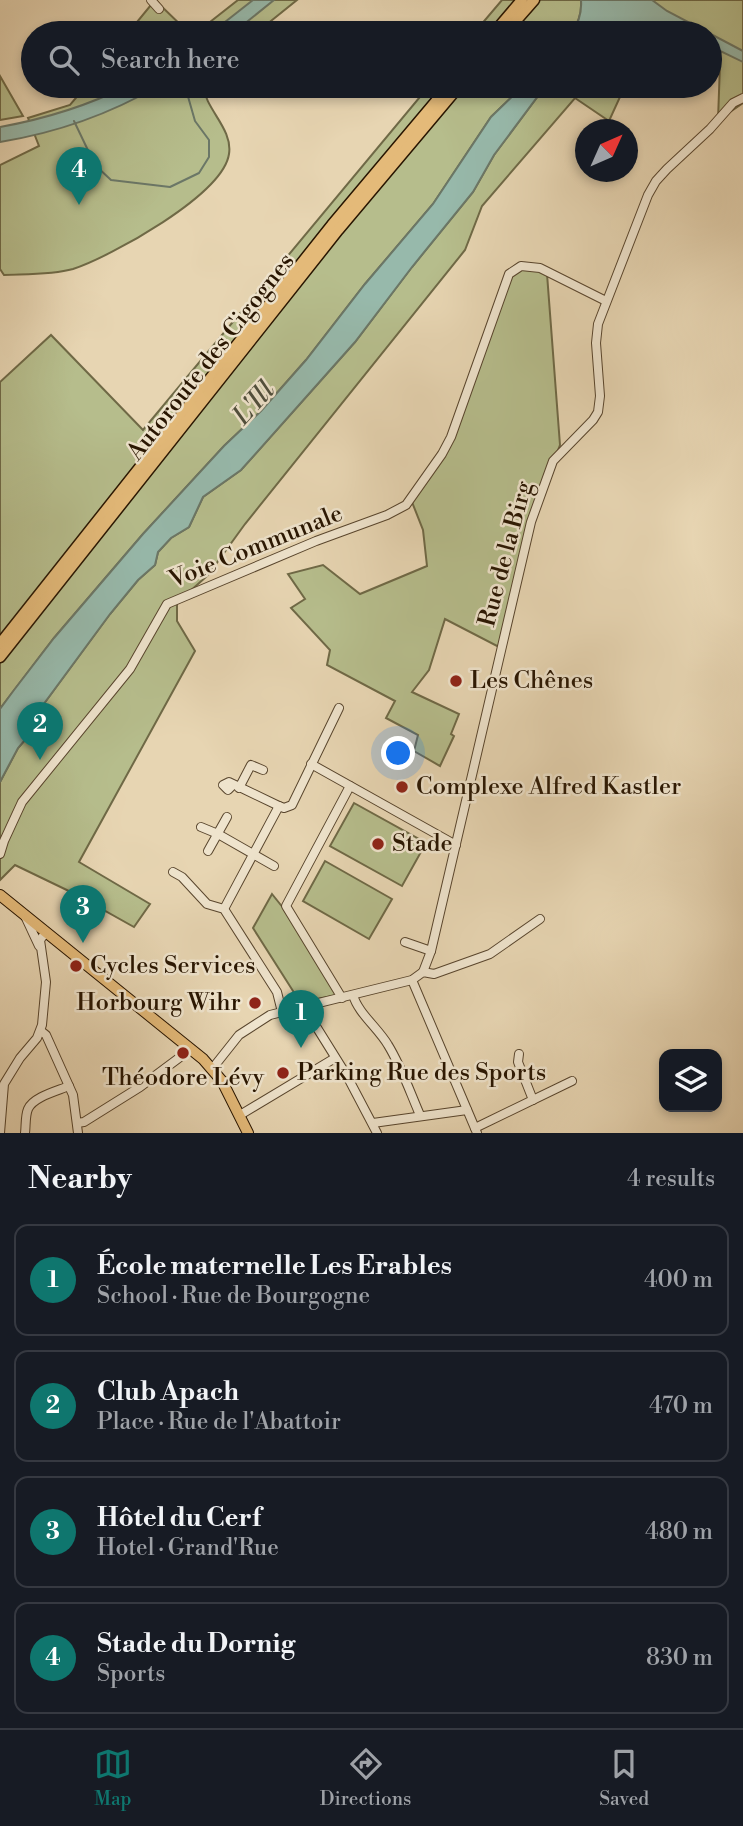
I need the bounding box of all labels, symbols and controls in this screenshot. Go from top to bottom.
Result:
search box [21,21,722,98]
icon: search [45,41,83,79]
text: Search here [101,44,240,76]
north arrow [575,119,638,182]
pin: 4 [56,147,102,205]
street label: Autoroute des Cigognes [120,247,301,468]
water label: L'Ill [226,374,282,432]
street label: Rue de la Birg [472,477,540,630]
street label: Voie Communale [164,498,347,596]
place label: Les Chênes [470,666,593,696]
marker: Les Chênes [448,673,464,689]
pin: 2 [17,702,63,760]
your location [381,736,415,770]
place label: Complexe Alfred Kastler [416,772,681,802]
marker: Complexe Alfred Kastler [394,779,410,795]
place label: Stade [392,829,453,859]
marker: Stade [370,836,386,852]
pin: 3 [60,885,106,943]
place label: Cycles Services [90,951,256,981]
marker: Cycles Services [68,958,84,974]
place label: Horbourg Wihr [76,988,241,1018]
pin: 1 [278,990,324,1048]
marker: Horbourg Wihr [247,995,263,1011]
marker: Théodore Lévy [175,1045,191,1061]
map controls [659,1049,722,1112]
button: layers [659,1049,722,1112]
place label: Parking Rue des Sports [297,1058,546,1088]
place label: Théodore Lévy [102,1063,264,1093]
marker: Parking Rue des Sports [275,1065,291,1081]
text: Nearby [28,1160,132,1198]
text: 4 results [627,1165,715,1193]
text: École maternelle Les Erables [97,1250,452,1282]
text: 1 [47,1266,59,1294]
text: 400 m [644,1266,713,1294]
text: School · Rue de Bourgogne [97,1282,370,1310]
text: Club Apach [97,1376,239,1408]
text: 2 [46,1392,60,1420]
text: 470 m [649,1392,713,1420]
text: Place · Rue de l'Abattoir [97,1408,341,1436]
text: Hôtel du Cerf [97,1502,261,1534]
text: 3 [46,1518,60,1546]
text: 480 m [645,1518,713,1546]
text: Hotel · Grand'Rue [97,1534,279,1562]
text: Stade du Dornig [97,1628,295,1660]
text: 4 [45,1644,61,1672]
text: 830 m [646,1644,713,1672]
text: Sports [97,1660,165,1688]
tab: Map [94,1745,132,1811]
tab: Directions [320,1745,411,1811]
tab: Saved [599,1745,649,1811]

